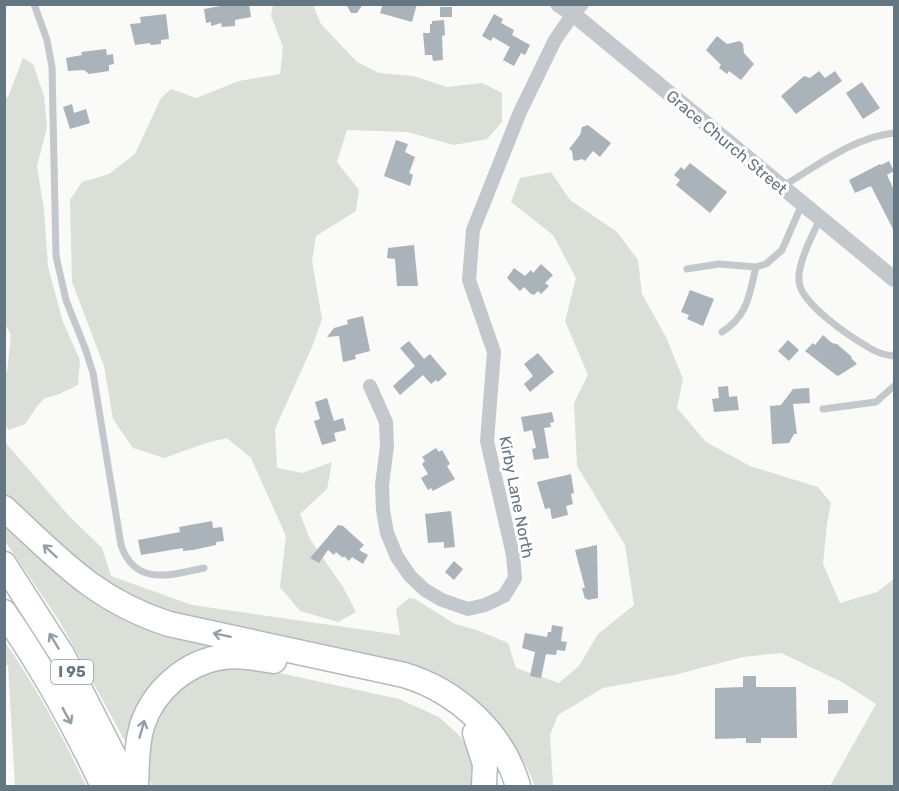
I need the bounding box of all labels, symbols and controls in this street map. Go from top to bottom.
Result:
street label: Grace Church Street [662,86,791,199]
street label: Kirby Lane North [495,434,538,560]
one-way arrow [43,544,58,558]
one-way arrow [213,629,232,640]
one-way arrow [48,633,60,650]
road number: I 95 [51,660,93,684]
one-way arrow [62,706,73,724]
one-way arrow [137,720,148,739]

